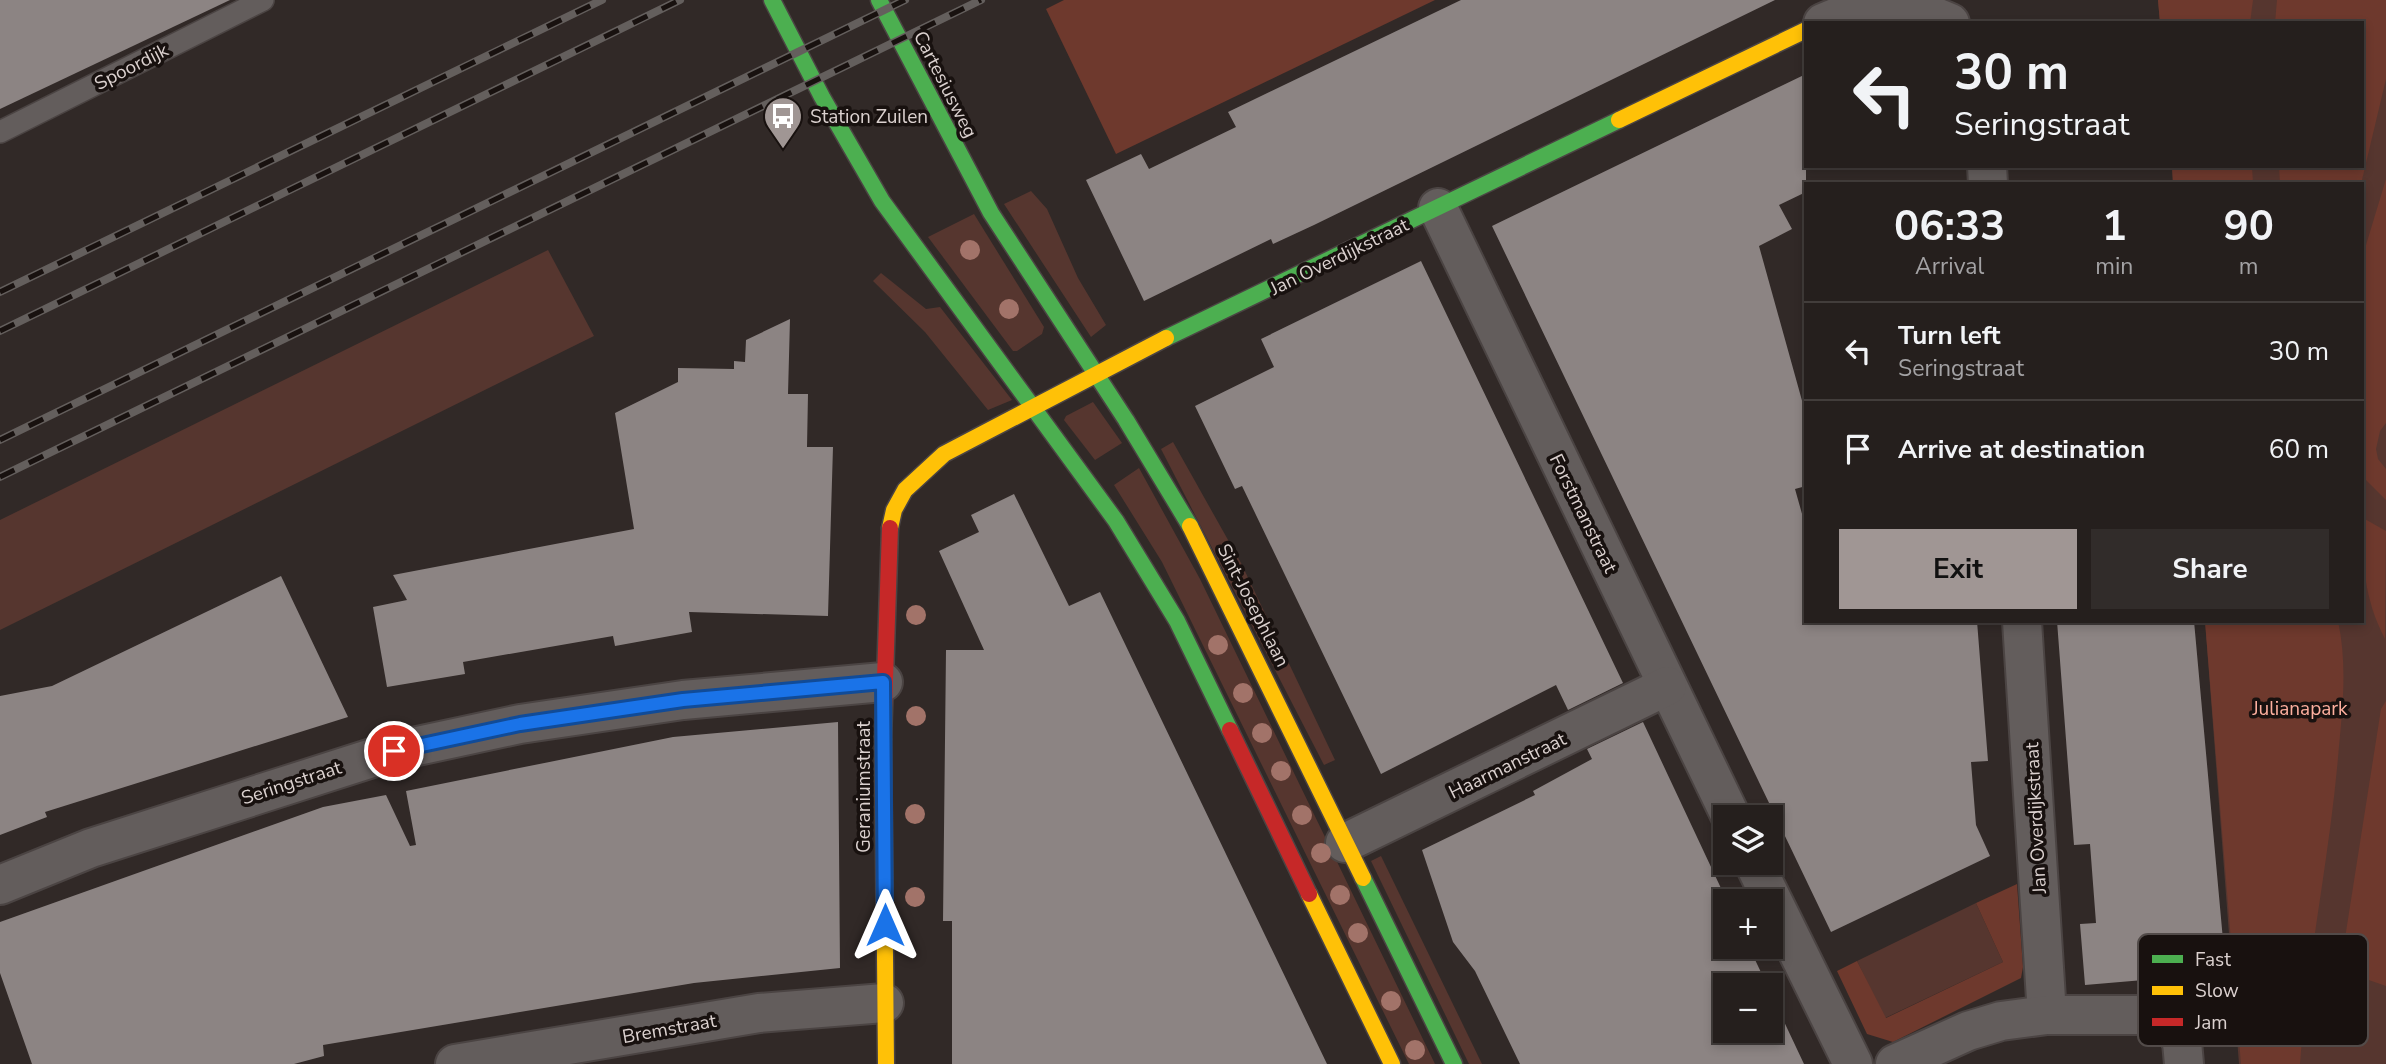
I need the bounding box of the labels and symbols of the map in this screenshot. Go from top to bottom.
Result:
street label: Cartesiusweg [907,27,983,142]
street label: Spoordijk [90,37,173,97]
bus stop icon: Station Zuilen [762,95,804,150]
place label: Station Zuilen [810,104,928,130]
street label: Jan Overdijkstraat [1265,212,1413,302]
street label: Forstmanstraat [1543,450,1623,578]
street label: Sint-Josephlaan [1211,539,1295,672]
park label: Julianapark [2251,696,2348,722]
pin [364,721,424,781]
street label: Geraniumstraat [851,721,877,853]
street label: Haarmanstraat [1444,726,1571,806]
street label: Jan Overdijkstraat [2019,741,2053,895]
street label: Seringstraat [238,754,345,811]
position arrow [848,888,922,962]
legend [2138,934,2368,1046]
text: Fast [2195,947,2231,973]
text: Slow [2195,978,2239,1004]
street label: Bremstraat [620,1008,719,1050]
text: Jam [2194,1010,2228,1036]

